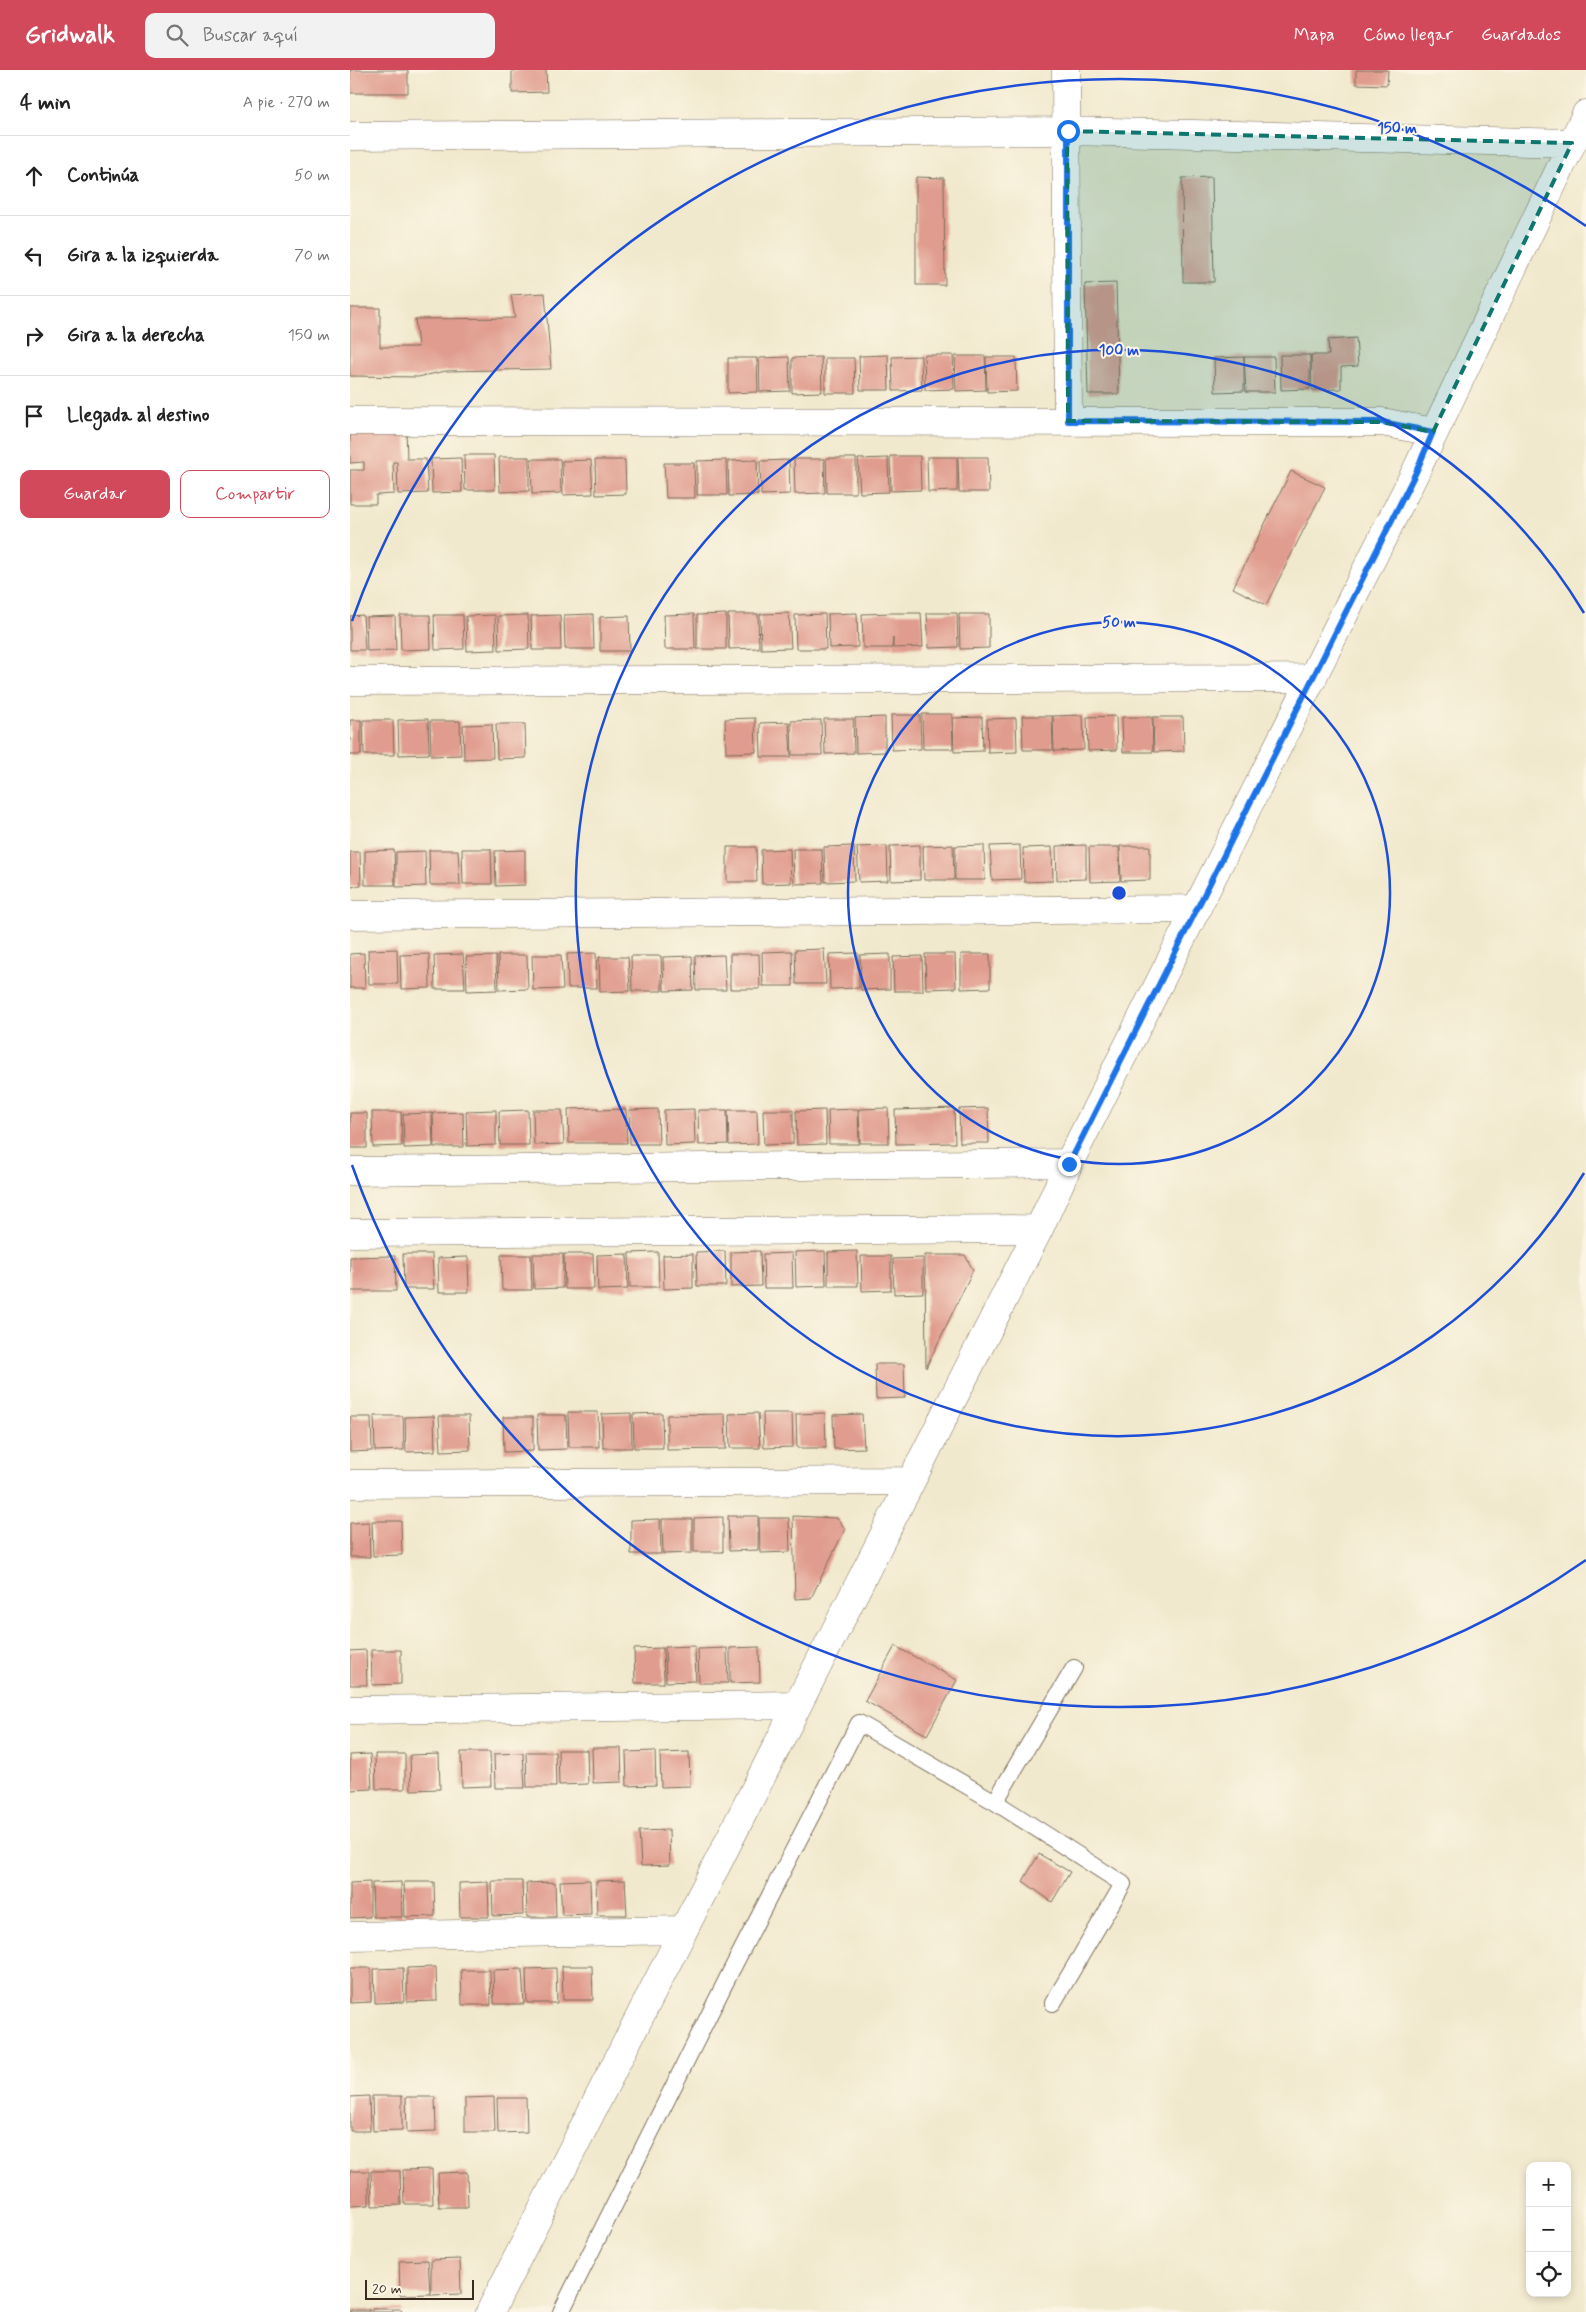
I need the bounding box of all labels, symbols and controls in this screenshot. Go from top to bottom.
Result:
search box [145,13,495,58]
text: Gridwalk [25,20,115,51]
icon: search [163,21,191,49]
text: Buscar aquí [203,23,298,48]
text: Mapa [1294,23,1335,47]
text: Cómo llegar [1363,23,1453,47]
text: Guardados [1481,23,1561,47]
text: 4 min [20,89,71,117]
text: A pie · 270 m [243,92,330,113]
text: 150 m [1377,119,1417,139]
route start [1057,120,1080,143]
icon: ahead [20,162,48,190]
text: Continúa [67,163,139,188]
text: 50 m [294,165,330,186]
icon: left [20,242,48,270]
text: Gira a la izquierda [67,243,218,268]
text: 70 m [294,245,330,266]
icon: right [20,322,48,350]
text: Gira a la derecha [67,323,205,348]
text: 150 m [288,325,330,346]
text: 100 m [1099,341,1139,361]
icon: arrive [20,402,48,430]
text: Llegada al destino [67,403,209,428]
button: Guardar [20,470,170,518]
button: Compartir [180,470,330,518]
text: 50 m [1102,613,1136,633]
centre of rings [1110,884,1128,902]
route end [1058,1153,1081,1176]
map controls [1526,2162,1571,2297]
button: + [1526,2162,1571,2207]
button: − [1526,2207,1571,2252]
button: locate [1526,2252,1571,2297]
scale bar [365,2277,474,2300]
text: 20 m [372,2280,402,2298]

